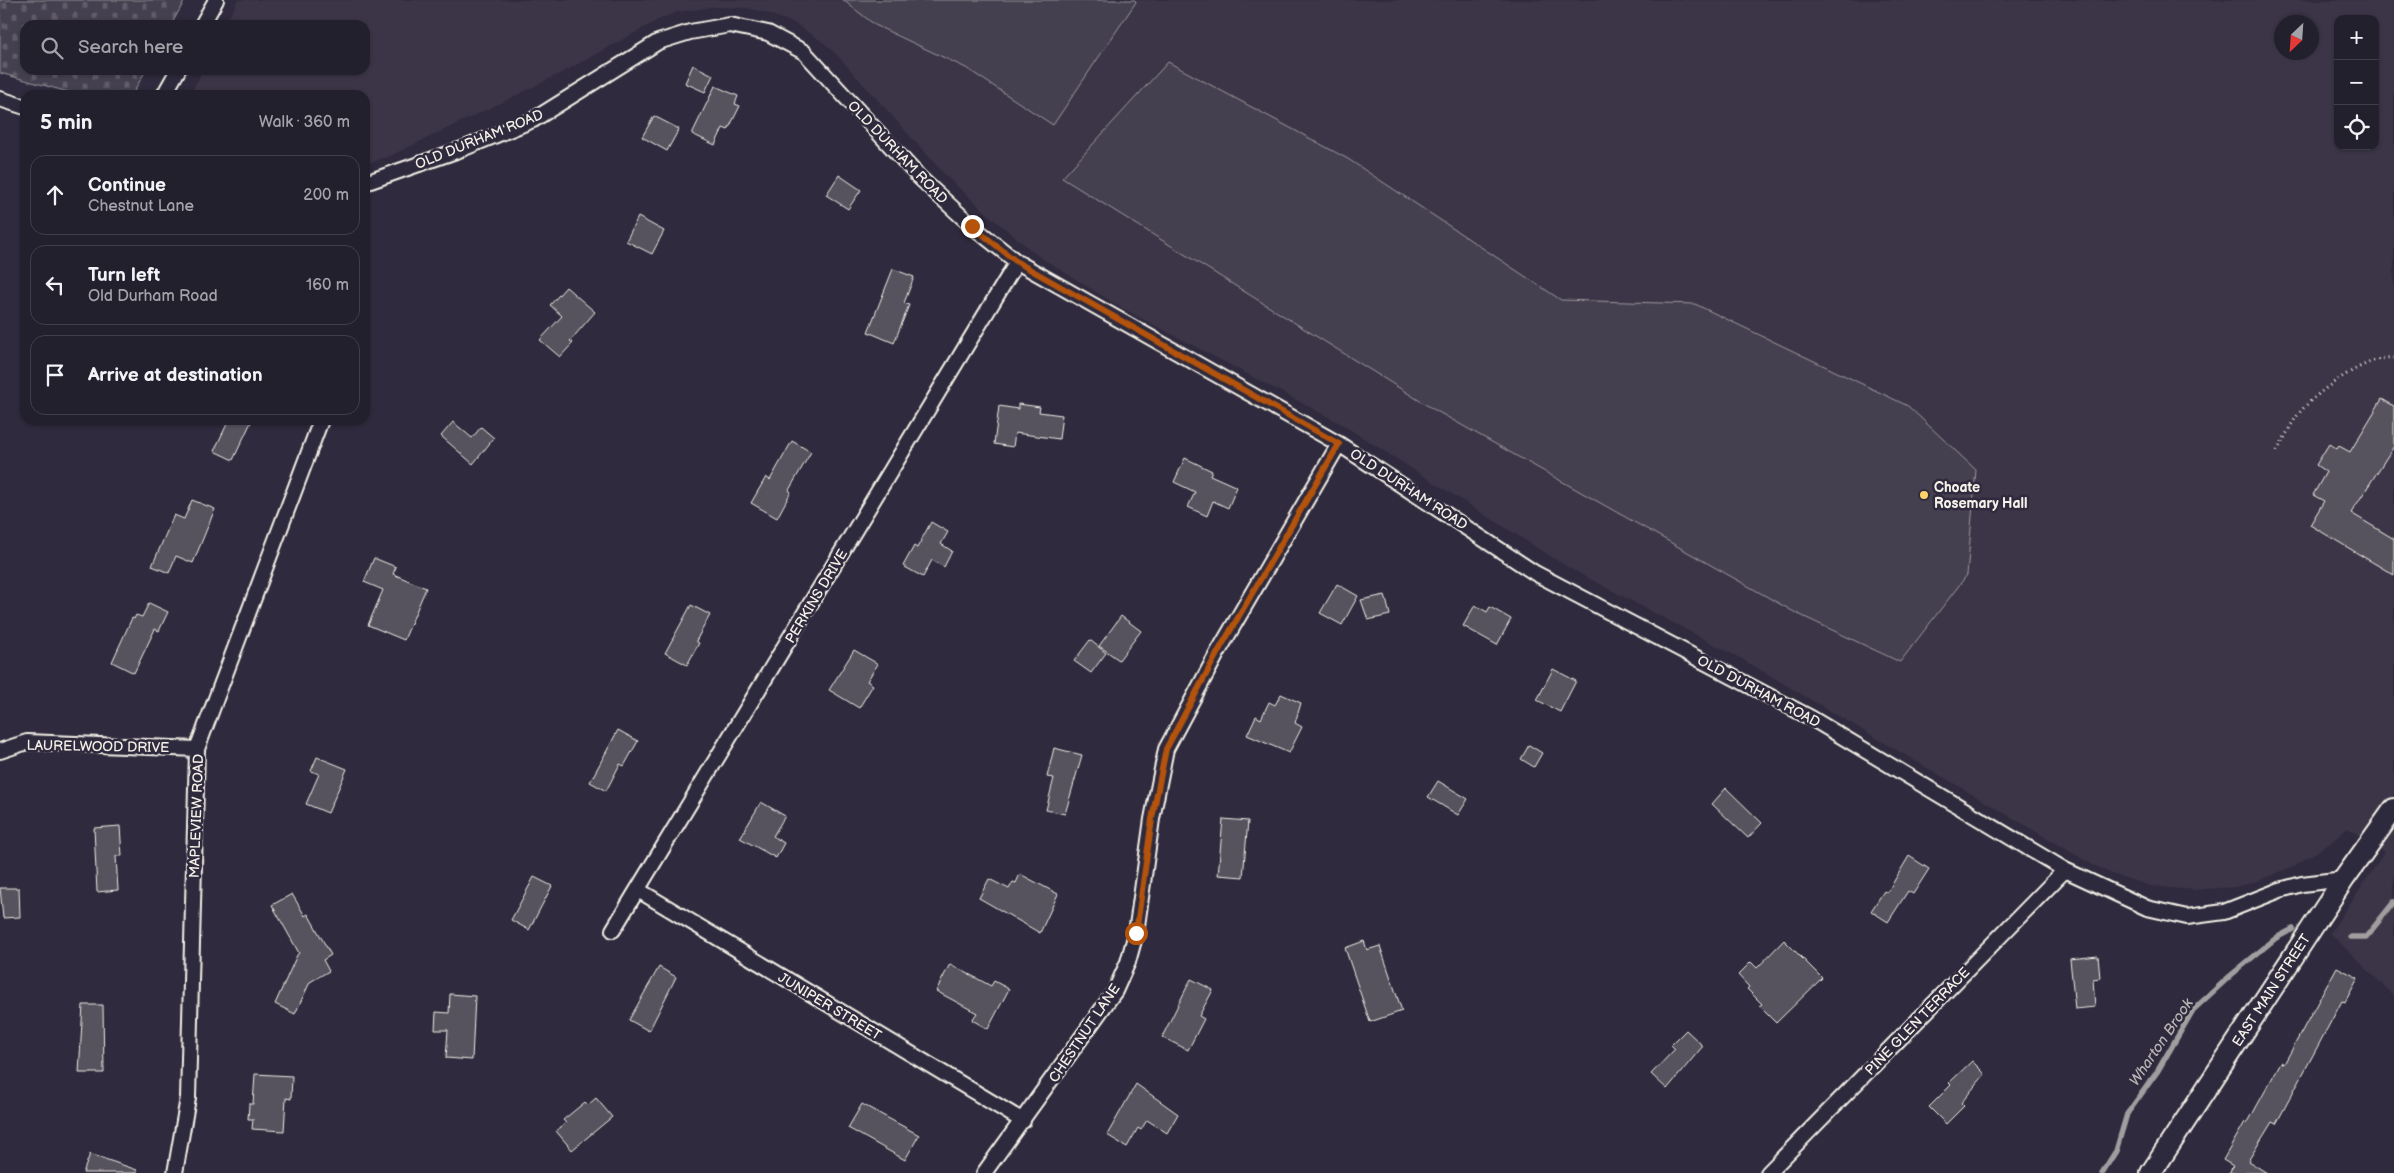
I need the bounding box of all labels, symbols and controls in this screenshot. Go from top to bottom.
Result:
north arrow [2274,15,2319,60]
map controls [2334,15,2379,150]
button: + [2334,15,2379,60]
search box [20,20,370,75]
icon: search [38,34,66,62]
text: Search here [78,36,183,59]
button: − [2334,60,2379,105]
street label: OLD DURHAM ROAD [844,97,951,207]
button: locate [2334,105,2379,150]
street label: OLD DURHAM ROAD [413,106,546,173]
text: 5 min [40,110,93,135]
text: Walk · 360 m [259,113,350,132]
text: Continue [88,174,166,197]
icon: ahead [41,181,69,209]
text: 200 m [303,186,349,205]
text: Chestnut Lane [88,197,194,216]
route end [961,215,984,238]
text: Turn left [88,264,160,287]
icon: left [41,271,69,299]
text: 160 m [306,276,349,295]
text: Old Durham Road [88,287,218,306]
icon: arrive [41,361,69,389]
text: Arrive at destination [88,364,263,387]
street label: OLD DURHAM ROAD [1347,445,1471,534]
place label: Choate Rosemary Hall [1934,479,2028,512]
marker: Choate Rosemary Hall [1918,489,1930,501]
street label: PERKINS DRIVE [782,546,851,646]
street label: OLD DURHAM ROAD [1694,652,1823,731]
street label: LAURELWOOD DRIVE [26,737,170,756]
street label: MAPLEVIEW ROAD [186,754,207,878]
route start [1125,922,1148,945]
street label: EAST MAIN STREET [2229,930,2314,1050]
street label: PINE GLEN TERRACE [1861,964,1973,1079]
street label: JUNIPER STREET [775,969,885,1044]
street label: CHESTNUT LANE [1045,981,1124,1086]
water label: Wharton Brook [2125,994,2198,1090]

